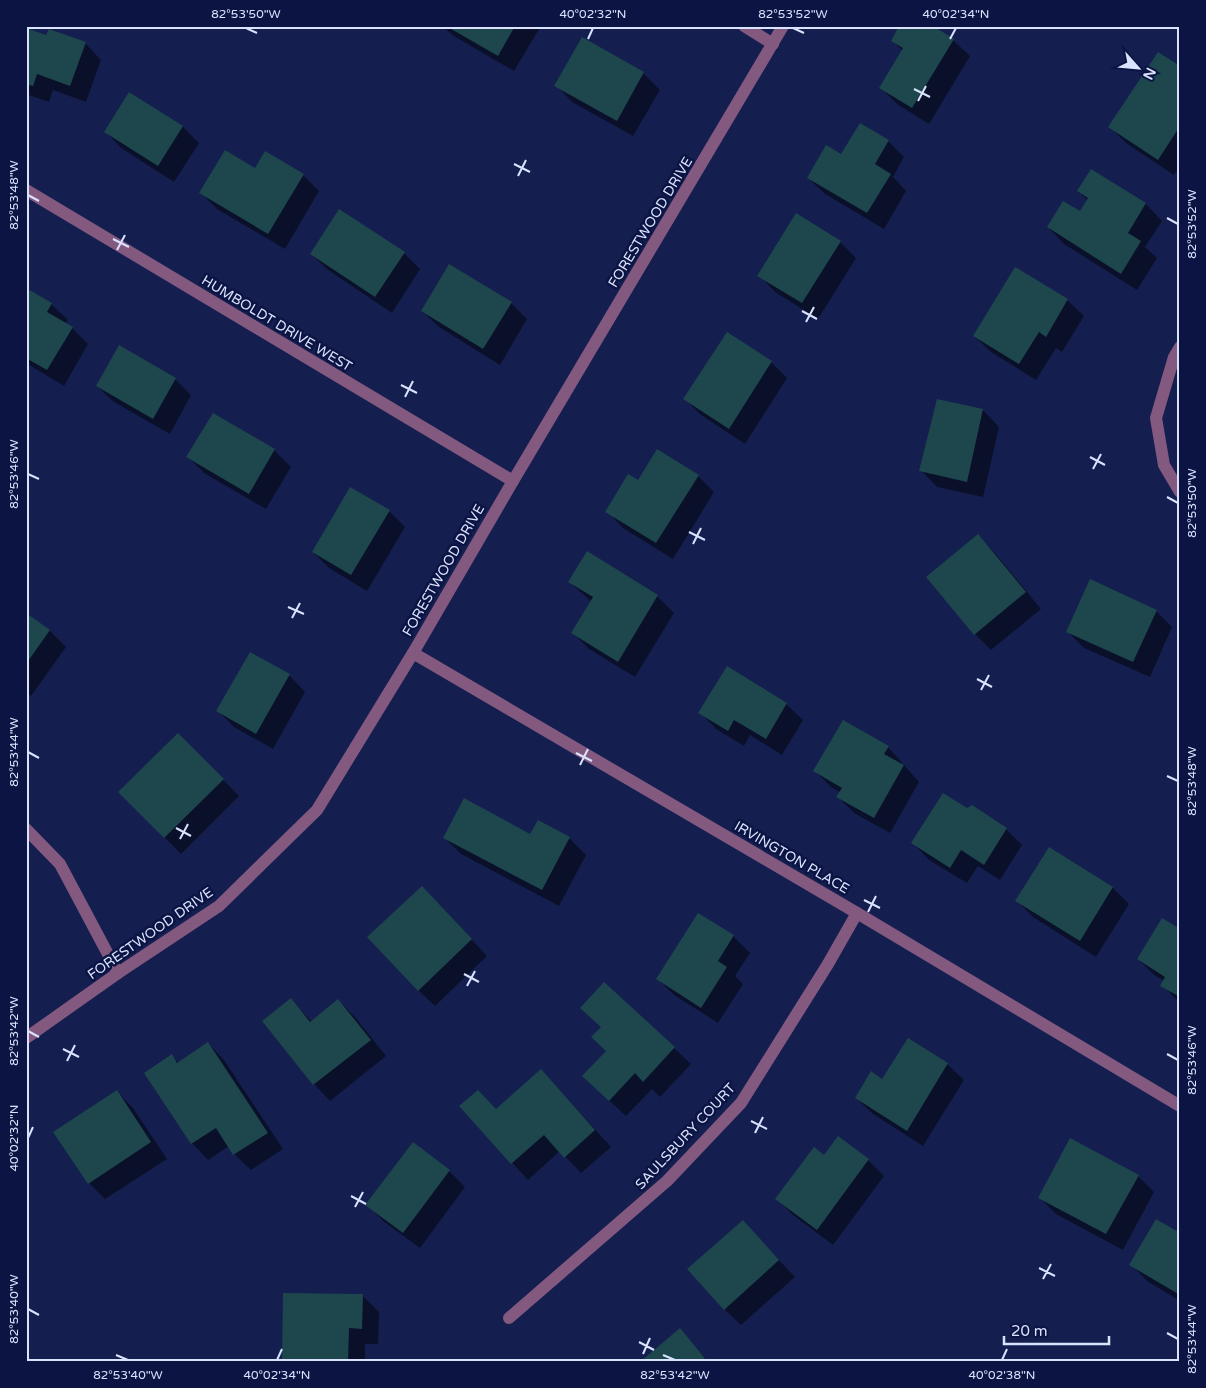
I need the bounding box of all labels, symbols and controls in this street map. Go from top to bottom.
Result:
text: 82°53'50"W [211,7,281,21]
text: 40°02'32"N [560,7,627,21]
text: 82°53'52"W [758,7,828,21]
text: 40°02'34"N [923,7,990,21]
north arrow [1114,42,1164,92]
text: N [1139,65,1159,83]
street label: FORESTWOOD DRIVE [605,154,696,291]
text: 82°53'48"W [7,160,21,230]
text: 82°53'52"W [1185,189,1199,259]
street label: HUMBOLDT DRIVE WEST [198,272,356,375]
text: 82°53'46"W [7,439,21,509]
text: 82°53'50"W [1185,468,1199,538]
street label: FORESTWOOD DRIVE [399,501,488,639]
text: 82°53'44"W [7,717,21,787]
text: 82°53'48"W [1185,746,1199,816]
street label: IRVINGTON PLACE [731,818,852,897]
street label: FORESTWOOD DRIVE [84,884,216,983]
text: 82°53'42"W [7,996,21,1066]
text: 82°53'46"W [1185,1025,1199,1095]
street label: SAULSBURY COURT [632,1079,739,1193]
text: 40°02'32"N [7,1105,21,1172]
text: 82°53'40"W [7,1274,21,1344]
text: 82°53'44"W [1185,1304,1199,1374]
scale bar [1004,1313,1108,1345]
text: 20 m [1011,1322,1048,1340]
text: 82°53'40"W [93,1368,163,1382]
text: 40°02'34"N [244,1368,311,1382]
text: 82°53'42"W [640,1368,710,1382]
text: 40°02'38"N [969,1368,1036,1382]

